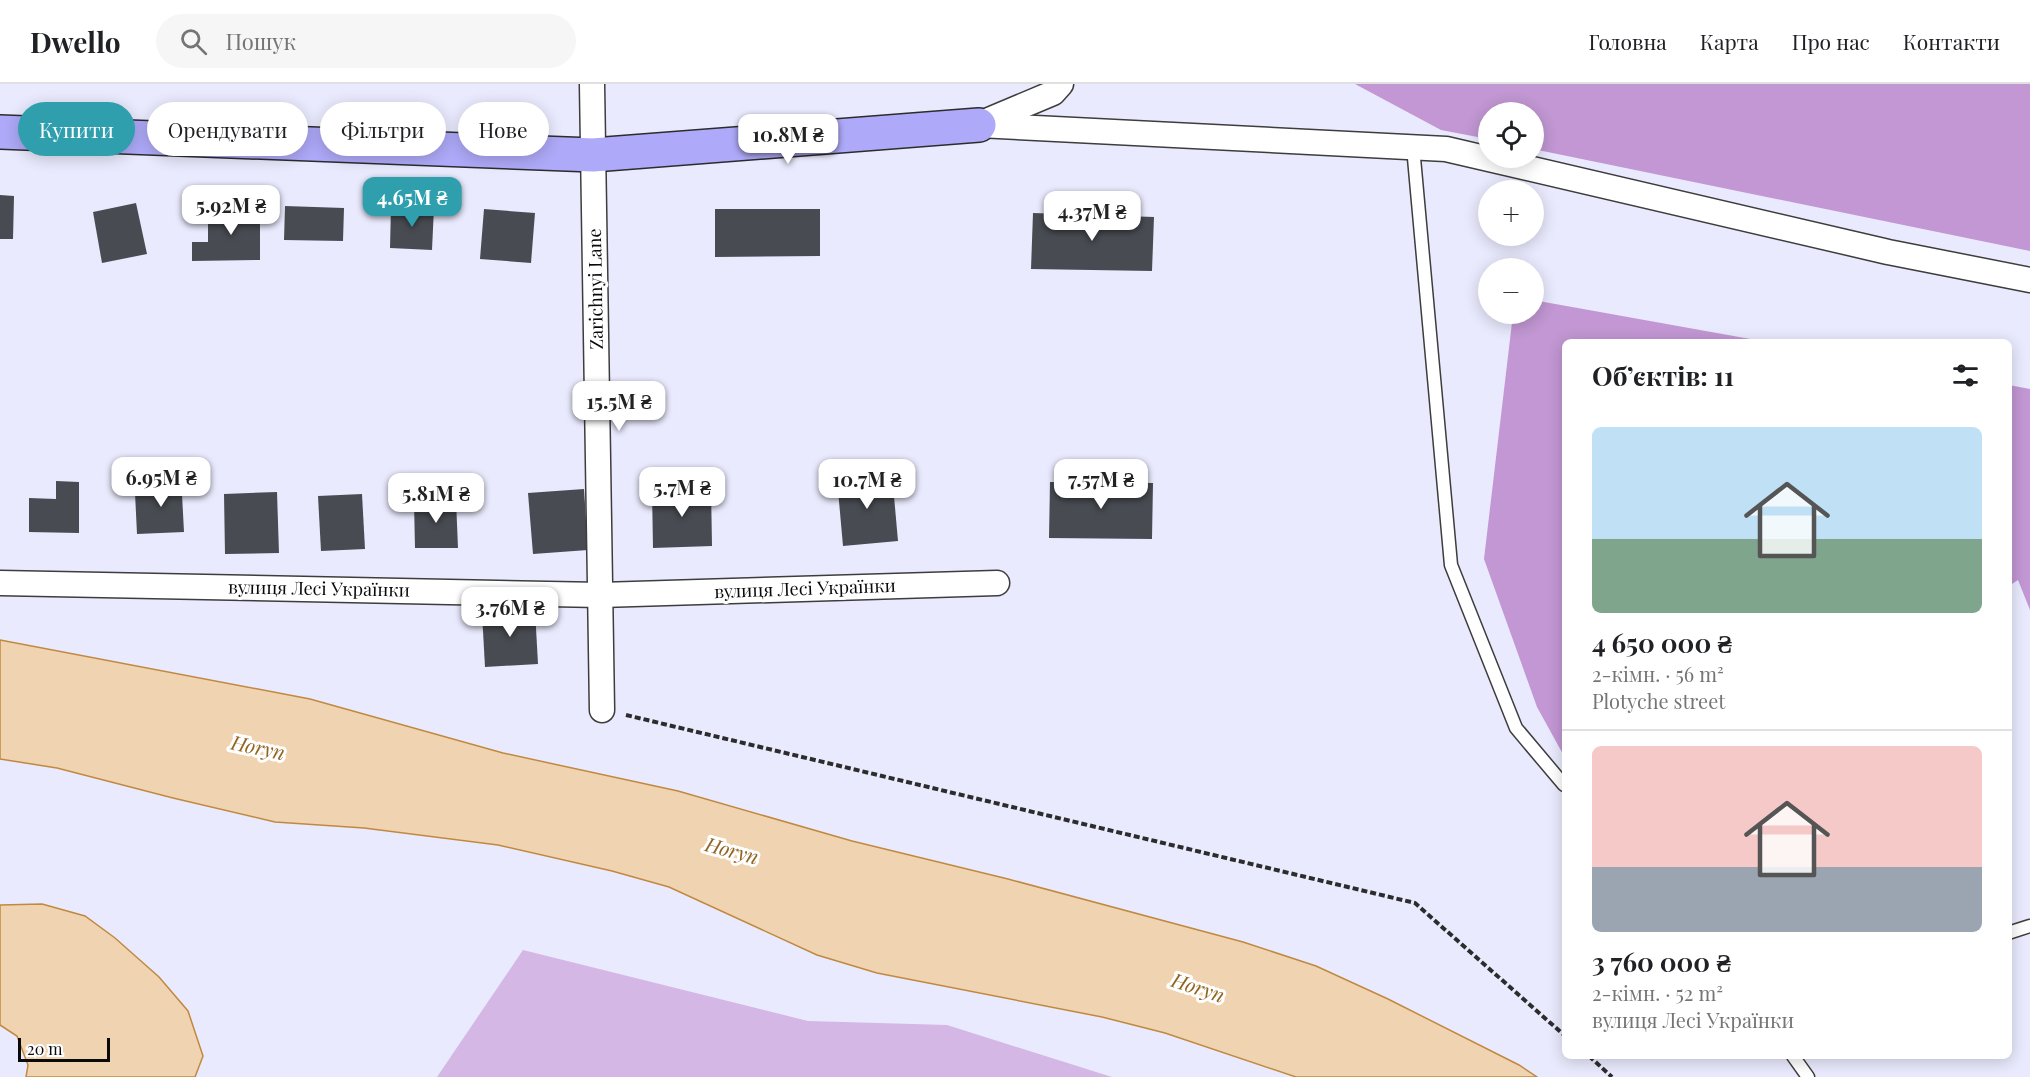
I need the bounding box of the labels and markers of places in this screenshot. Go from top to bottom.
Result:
pin: 10.8M ₴ [733,114,843,165]
pin: 4.65M ₴ [357,177,467,228]
pin: 5.92M ₴ [176,185,286,236]
pin: 4.37M ₴ [1037,191,1147,242]
pin: 15.5M ₴ [564,381,674,432]
pin: 6.95M ₴ [106,457,216,508]
pin: 10.7M ₴ [812,459,922,510]
pin: 7.57M ₴ [1046,459,1156,510]
pin: 5.7M ₴ [633,467,731,518]
pin: 5.81M ₴ [381,473,491,524]
pin: 3.76M ₴ [455,587,565,638]

